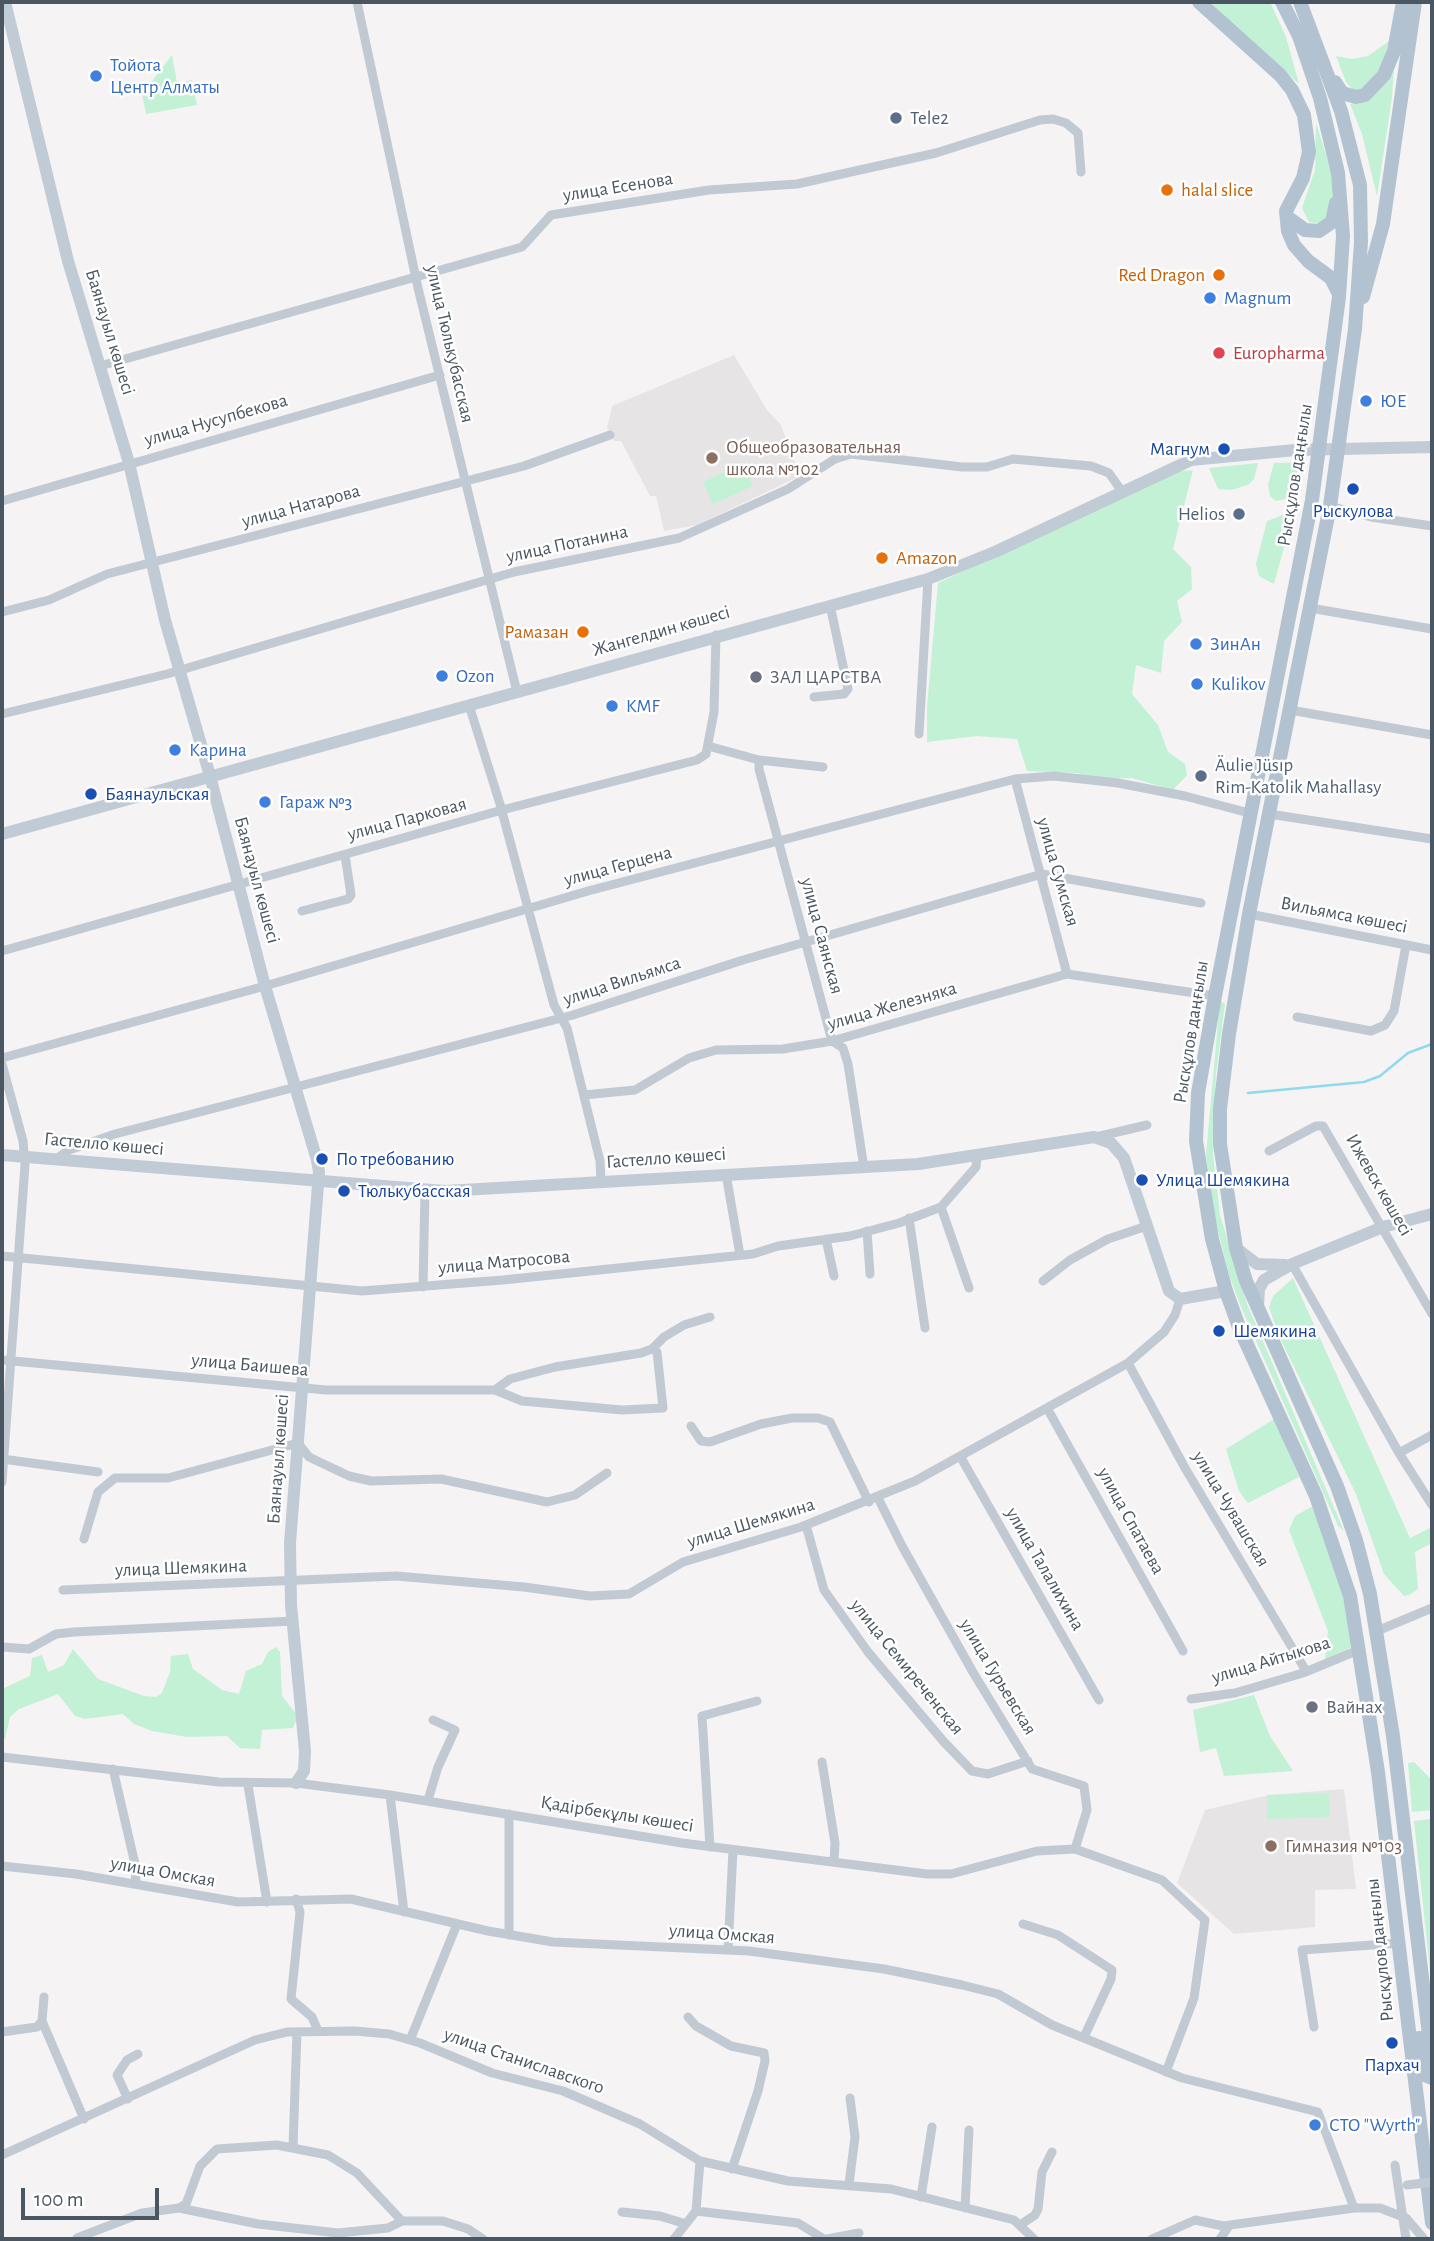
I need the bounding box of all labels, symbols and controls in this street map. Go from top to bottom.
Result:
place label: Тойота Центр Алматы [110,54,220,98]
marker: Тойота Центр Алматы [88,68,104,84]
place label: Tele2 [910,107,949,129]
marker: Tele2 [888,110,904,126]
street label: улица Есенова [561,167,675,207]
place label: halal slice [1181,179,1253,201]
marker: halal slice [1159,182,1175,198]
street label: улица Тюлькубасская [421,263,479,425]
place label: Red Dragon [1118,264,1205,286]
street label: Баянауыл көшесі [80,266,140,398]
marker: Red Dragon [1211,267,1227,283]
place label: Magnum [1224,287,1291,309]
marker: Magnum [1202,290,1218,306]
place label: Europharma [1233,342,1325,364]
marker: Europharma [1211,345,1227,361]
street label: улица Нусупбекова [142,389,290,451]
place label: ЮЕ [1380,390,1407,412]
marker: ЮЕ [1358,393,1374,409]
street label: Рысқұлов даңғылы [1272,402,1318,548]
place label: Общеобразовательная школа №102 [726,436,901,480]
place label: Магнум [1150,438,1210,460]
marker: Магнум [1216,441,1232,457]
marker: Общеобразовательная школа №102 [704,450,720,466]
street label: улица Натарова [239,479,363,533]
marker: Рыскулова [1345,481,1361,497]
place label: Рыскулова [1313,500,1393,522]
place label: Helios [1178,503,1225,525]
marker: Helios [1231,506,1247,522]
street label: улица Потанина [504,520,630,568]
place label: Amazon [896,547,957,569]
marker: Amazon [874,550,890,566]
street label: Жангелдин көшесі [589,600,733,662]
place label: Рамазан [504,621,569,643]
marker: Рамазан [575,624,591,640]
place label: ЗинАн [1210,633,1261,655]
marker: ЗинАн [1188,636,1204,652]
place label: Ozon [456,665,495,687]
place label: ЗАЛ ЦАРСТВА [770,666,881,688]
marker: Ozon [434,668,450,684]
marker: ЗАЛ ЦАРСТВА [748,669,764,685]
place label: Kulikov [1211,673,1266,695]
marker: Kulikov [1189,676,1205,692]
place label: KMF [626,695,660,717]
marker: KMF [604,698,620,714]
place label: Карина [189,739,247,761]
marker: Карина [167,742,183,758]
place label: Äulie Jüsıp Rim-Katolik Mahallasy [1215,754,1381,798]
marker: Äulie Jüsıp Rim-Katolik Mahallasy [1193,768,1209,784]
place label: Баянаульская [105,783,209,805]
marker: Баянаульская [83,786,99,802]
place label: Гараж №3 [279,791,352,813]
street label: улица Парковая [345,792,469,846]
marker: Гараж №3 [257,794,273,810]
street label: Баянауыл көшесі [229,814,285,946]
street label: улица Сумская [1032,815,1084,929]
street label: улица Герцена [562,841,674,891]
street label: улица Саянская [796,875,848,997]
street label: Вильямса көшесі [1279,892,1409,938]
street label: улица Вильямса [560,951,684,1011]
street label: Рысқұлов даңғылы [1168,959,1214,1105]
street label: улица Железняка [825,977,959,1035]
street label: Гастелло көшесі [43,1127,165,1161]
street label: Ижевск көшесі [1341,1130,1417,1240]
street label: Гастелло көшесі [605,1142,727,1174]
place label: По требованию [336,1148,454,1170]
marker: По требованию [314,1151,330,1167]
place label: Улица Шемякина [1156,1169,1290,1191]
marker: Улица Шемякина [1134,1172,1150,1188]
place label: Тюлькубасская [358,1180,471,1202]
marker: Тюлькубасская [336,1183,352,1199]
street label: улица Матросова [437,1245,571,1279]
place label: Шемякина [1233,1320,1317,1342]
marker: Шемякина [1211,1323,1227,1339]
street label: улица Баишева [191,1349,309,1381]
street label: Баянауыл көшесі [262,1393,294,1525]
street label: улица Чувашская [1187,1447,1275,1571]
street label: улица Спатаева [1092,1464,1170,1578]
street label: улица Шемякина [685,1493,817,1553]
street label: улица Талалихина [1001,1503,1089,1635]
street label: улица Шемякина [115,1554,247,1582]
street label: улица Семиреченская [845,1594,969,1740]
street label: улица Гурьевская [954,1615,1042,1739]
street label: улица Айтыкова [1209,1631,1333,1689]
place label: Вайнах [1326,1696,1382,1718]
marker: Вайнах [1304,1699,1320,1715]
street label: Қадірбекұлы көшесі [539,1791,695,1837]
place label: Гимназия №103 [1285,1835,1402,1857]
marker: Гимназия №103 [1263,1838,1279,1854]
street label: улица Омская [109,1852,217,1892]
street label: Рысқұлов даңғылы [1361,1877,1399,2023]
street label: улица Омская [668,1919,776,1949]
street label: улица Станиславского [441,2023,607,2099]
marker: Пархач [1384,2035,1400,2051]
place label: Пархач [1364,2054,1420,2076]
place label: СТО "Wyrth" [1329,2114,1420,2136]
marker: СТО "Wyrth" [1307,2117,1323,2133]
scale bar [24,2174,163,2218]
text: 100 m [34,2189,84,2210]

